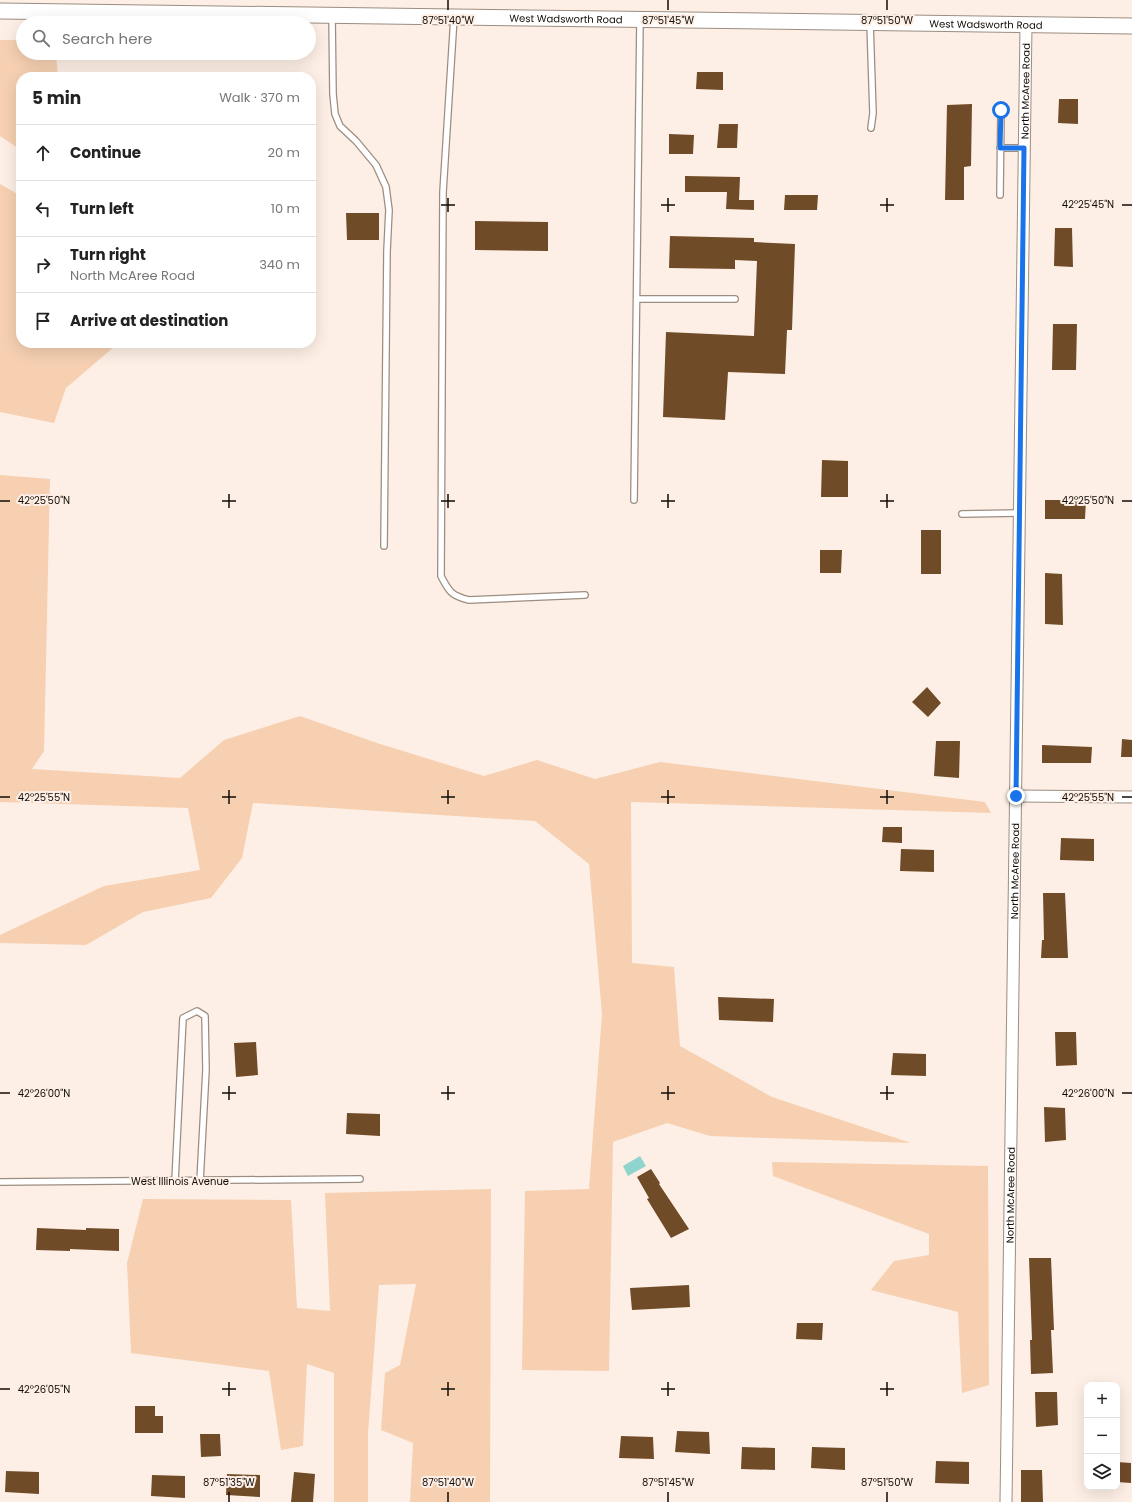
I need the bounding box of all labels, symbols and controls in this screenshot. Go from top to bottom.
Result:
street label: West Wadsworth Road [509,10,623,27]
text: 87°51'40"W [422,13,474,28]
text: 87°51'45"W [642,13,694,28]
text: 87°51'50"W [861,13,913,28]
search box [16,16,316,60]
street label: West Wadsworth Road [929,16,1043,32]
icon: search [30,27,52,49]
text: Search here [62,28,152,49]
street label: North McAree Road [1017,43,1033,139]
text: 5 min [32,86,81,110]
text: Walk · 370 m [219,88,300,107]
route start [992,101,1010,119]
icon: ahead [32,142,54,164]
text: Continue [70,142,141,163]
text: 20 m [267,143,300,162]
text: 42°25'45"N [1062,197,1114,212]
icon: left [32,198,54,220]
text: Turn left [70,198,134,219]
text: 10 m [271,199,300,218]
text: Turn right [70,244,146,265]
icon: right [32,254,54,276]
text: 340 m [259,255,300,274]
text: North McAree Road [70,266,195,285]
icon: arrive [32,310,54,332]
text: Arrive at destination [70,310,228,331]
text: 42°25'50"N [18,493,70,508]
text: 42°25'50"N [1062,493,1114,508]
route end [1007,787,1025,805]
text: 42°25'55"N [18,790,70,805]
text: 42°25'55"N [1062,790,1114,805]
street label: North McAree Road [1006,823,1023,919]
text: 42°26'00"N [18,1086,70,1101]
text: 42°26'00"N [1062,1086,1114,1101]
street label: North McAree Road [1002,1147,1018,1243]
street label: West Illinois Avenue [131,1174,229,1189]
text: 42°26'05"N [18,1382,70,1397]
map controls [1084,1382,1120,1490]
button: + [1084,1382,1120,1418]
button: − [1084,1418,1120,1454]
button: layers [1084,1454,1120,1490]
text: 87°51'35"W [203,1475,255,1490]
text: 87°51'40"W [422,1475,474,1490]
text: 87°51'45"W [642,1475,694,1490]
text: 87°51'50"W [861,1475,913,1490]

